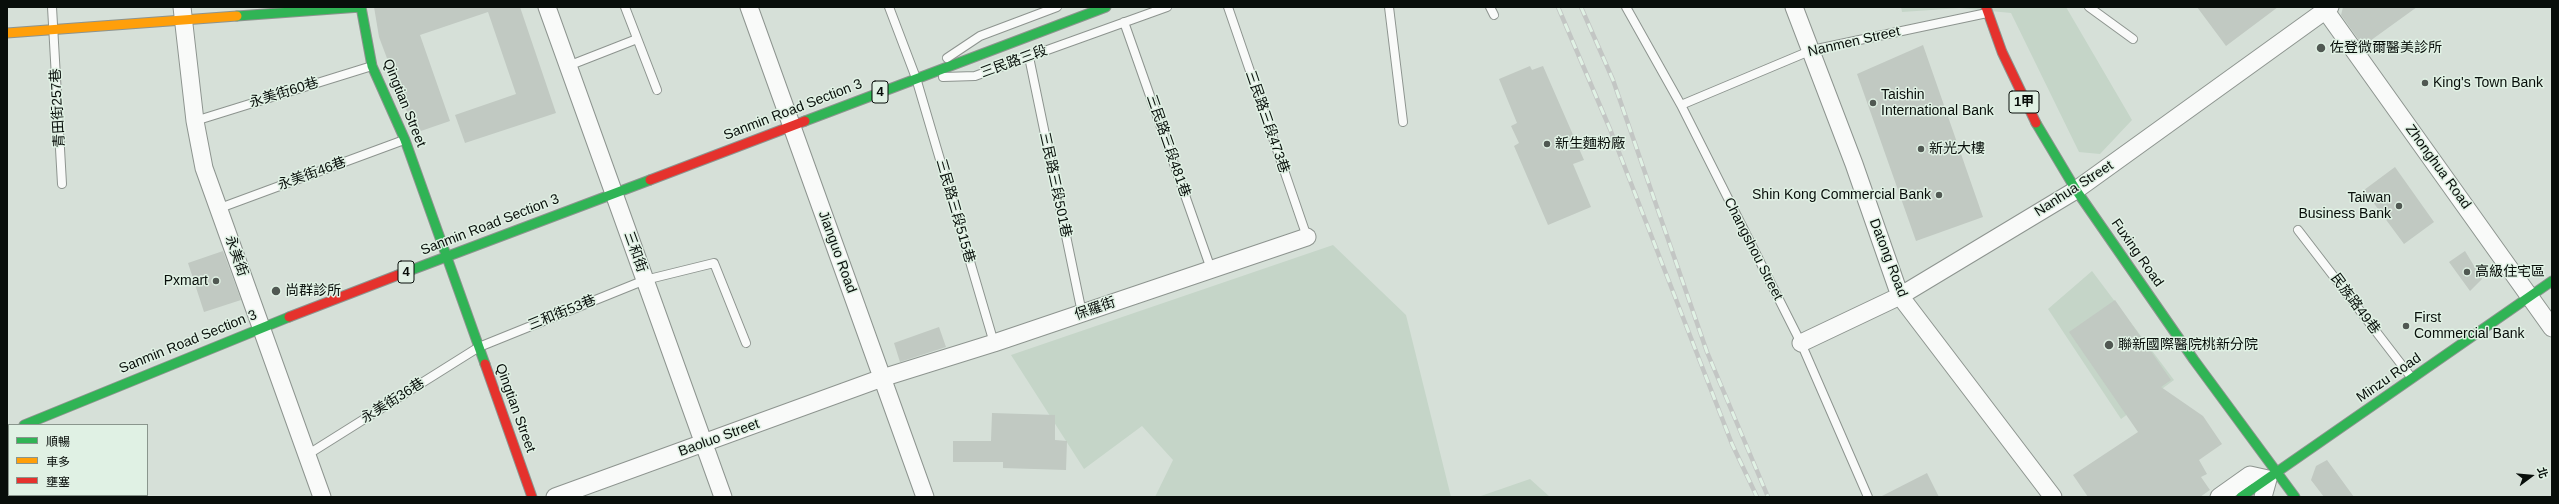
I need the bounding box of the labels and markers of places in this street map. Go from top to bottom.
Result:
place label: 佐登微爾醫美診所 [2330,40,2442,56]
marker: 佐登微爾醫美診所 [2315,42,2327,54]
place label: King's Town Bank [2433,75,2543,91]
marker: King's Town Bank [2420,78,2430,88]
place label: Taishin International Bank [1881,87,1994,120]
marker: Taishin International Bank [1868,98,1878,108]
place label: 新生麵粉廠 [1555,136,1625,152]
marker: 新生麵粉廠 [1542,139,1552,149]
place label: 新光大樓 [1929,141,1985,157]
marker: 新光大樓 [1916,144,1926,154]
place label: Shin Kong Commercial Bank [1752,187,1931,203]
marker: Shin Kong Commercial Bank [1934,190,1944,200]
place label: Taiwan Business Bank [2298,190,2391,222]
marker: Taiwan Business Bank [2394,201,2404,211]
place label: 高級住宅區 [2475,264,2545,280]
marker: 高級住宅區 [2462,267,2472,277]
place label: Pxmart [164,273,208,289]
marker: Pxmart [211,276,221,286]
place label: 尚群診所 [285,283,341,299]
marker: 尚群診所 [270,285,282,297]
place label: First Commercial Bank [2414,310,2524,342]
marker: First Commercial Bank [2401,321,2411,331]
place label: 聯新國際醫院桃新分院 [2118,337,2258,353]
marker: 聯新國際醫院桃新分院 [2103,339,2115,351]

